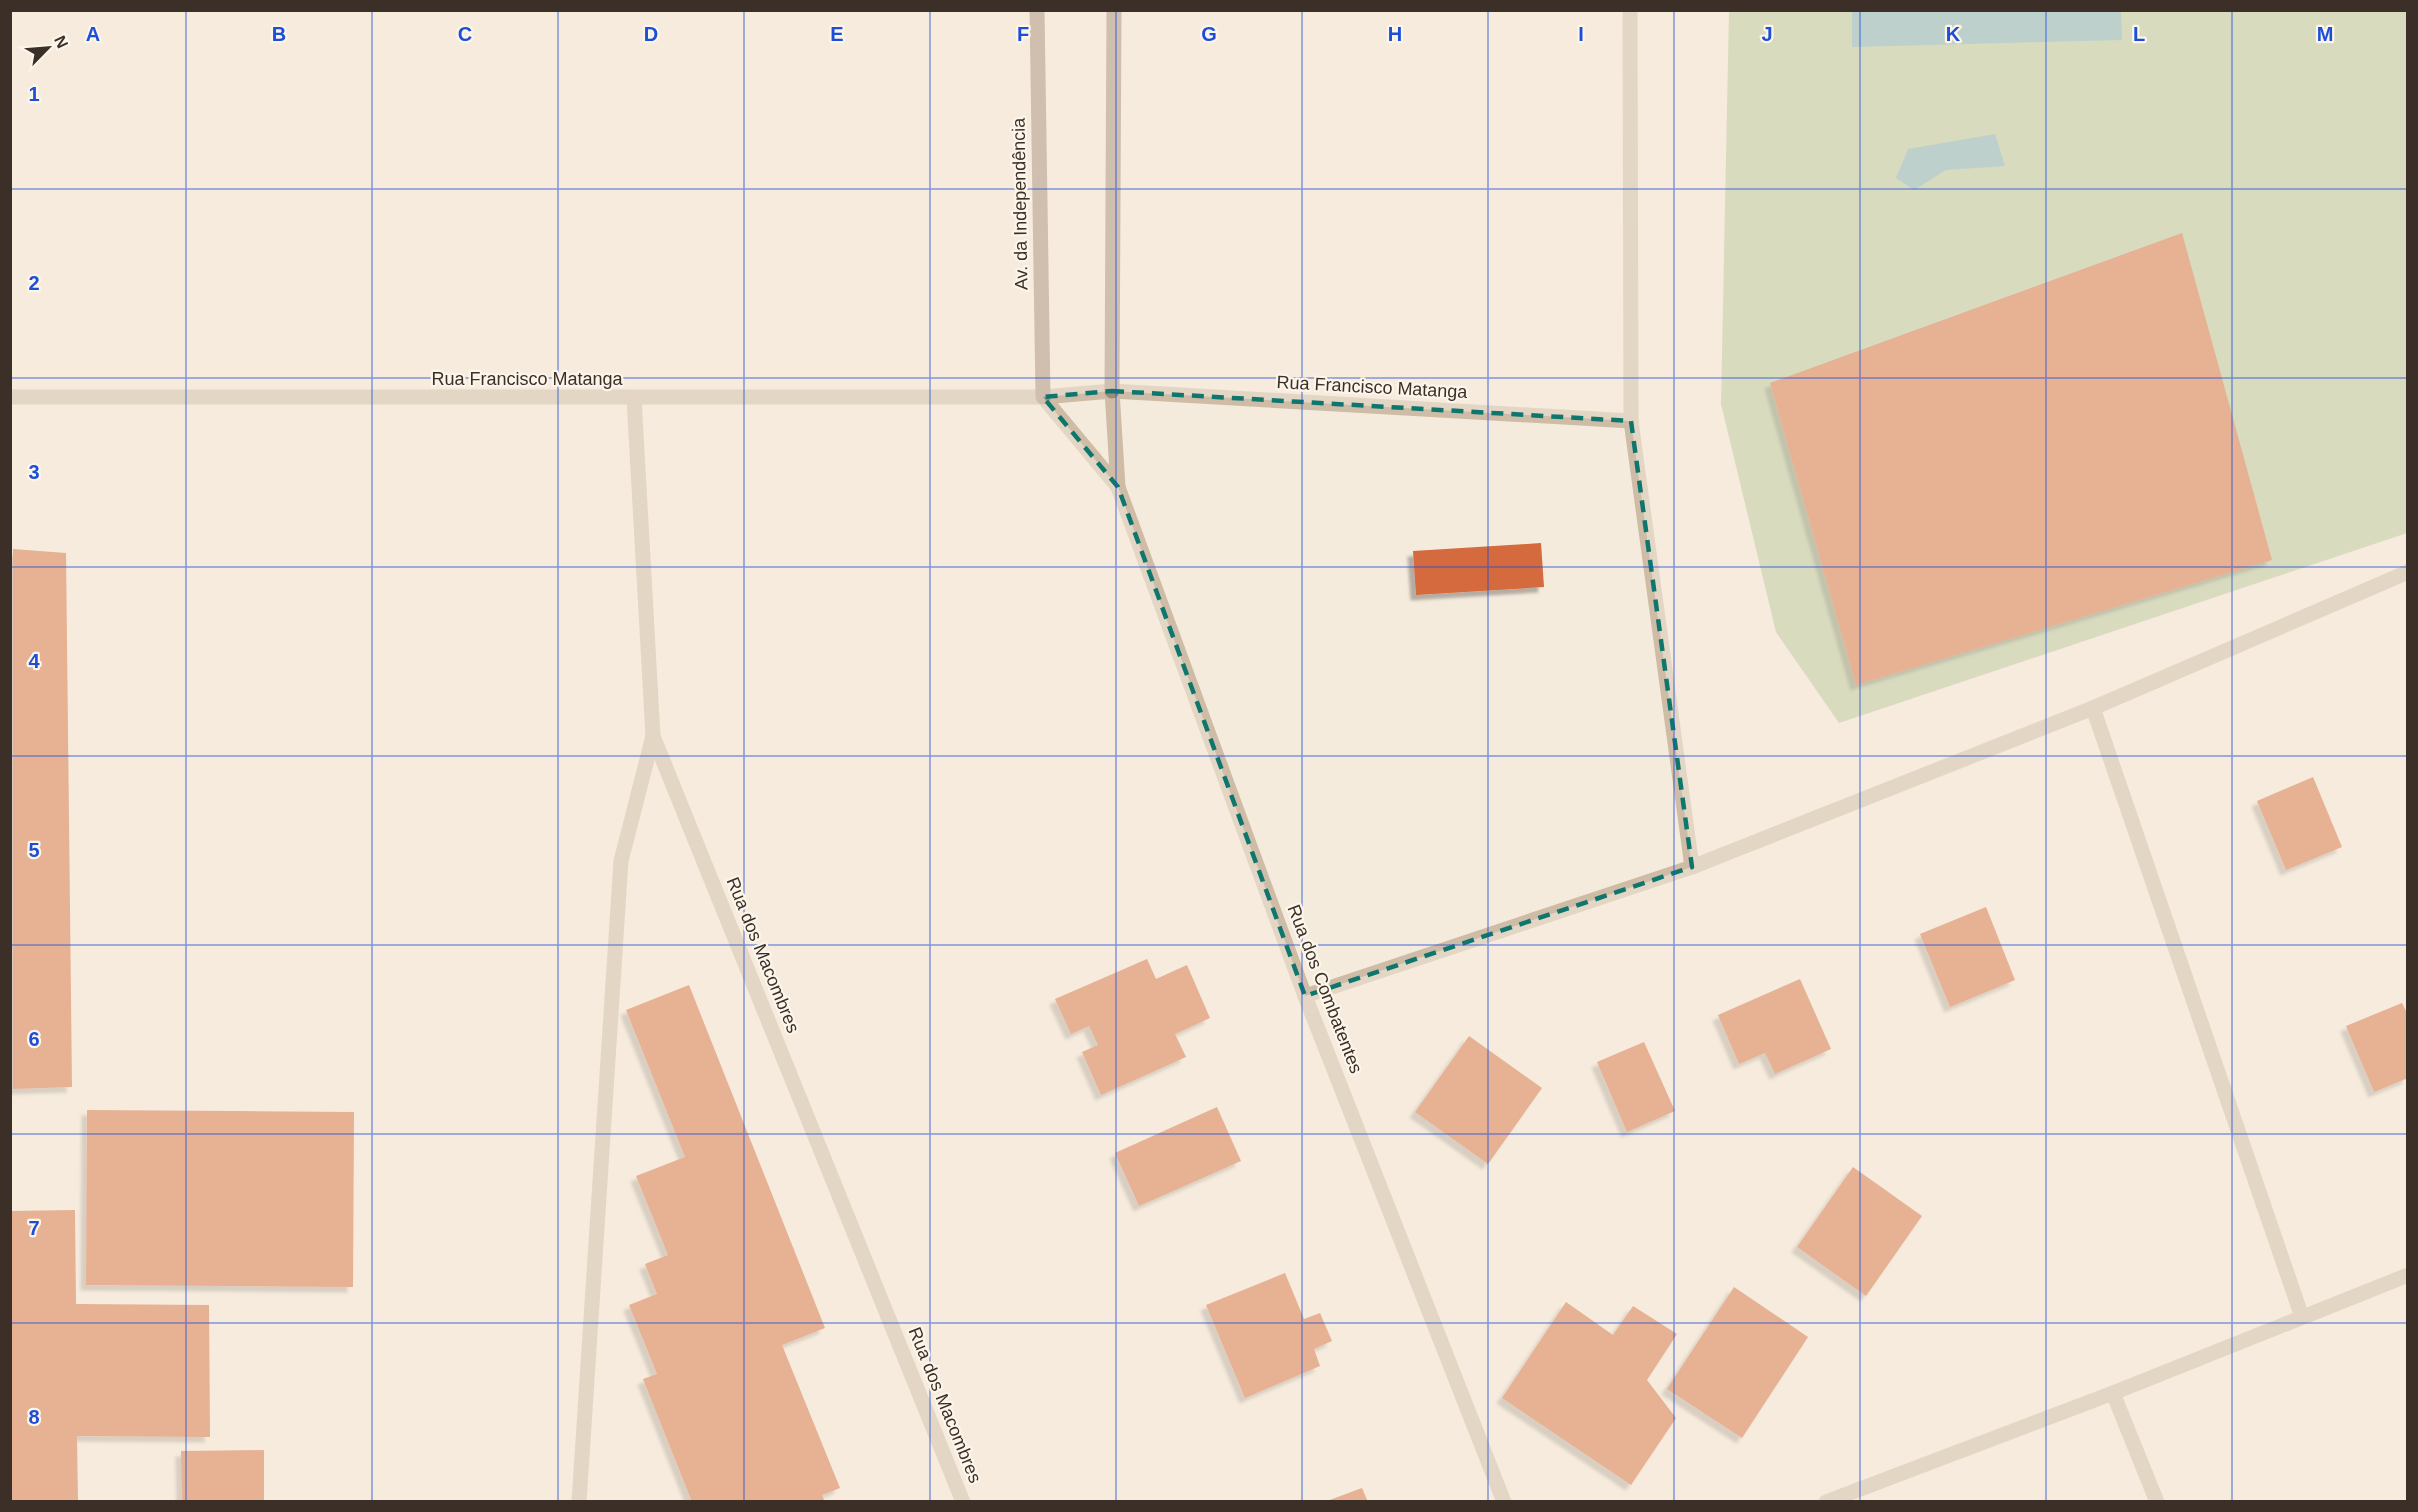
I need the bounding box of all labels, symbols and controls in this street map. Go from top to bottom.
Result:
north arrow [18,18,78,78]
text: A [86,23,100,45]
text: B [272,23,286,45]
text: C [458,23,472,45]
text: D [644,23,658,45]
text: E [830,23,844,45]
text: F [1017,23,1029,45]
text: G [1201,23,1217,45]
text: H [1388,23,1402,45]
text: I [1578,23,1584,45]
text: J [1761,23,1773,45]
text: K [1946,23,1961,45]
text: L [2133,23,2145,45]
text: M [2317,23,2333,45]
text: N [51,33,71,51]
text: 1 [28,83,40,105]
street label: Av. da Independência [1008,117,1032,290]
text: 2 [28,272,40,294]
street label: Rua Francisco Matanga [431,369,624,389]
street label: Rua Francisco Matanga [1276,372,1469,402]
text: 3 [28,461,40,483]
text: 4 [28,650,40,672]
text: 5 [28,839,40,861]
street label: Rua dos Macombres [723,874,803,1036]
street label: Rua dos Combatentes [1284,902,1366,1076]
text: 6 [28,1028,40,1050]
text: 7 [28,1217,40,1239]
street label: Rua dos Macombres [905,1324,985,1486]
text: 8 [28,1406,40,1428]

